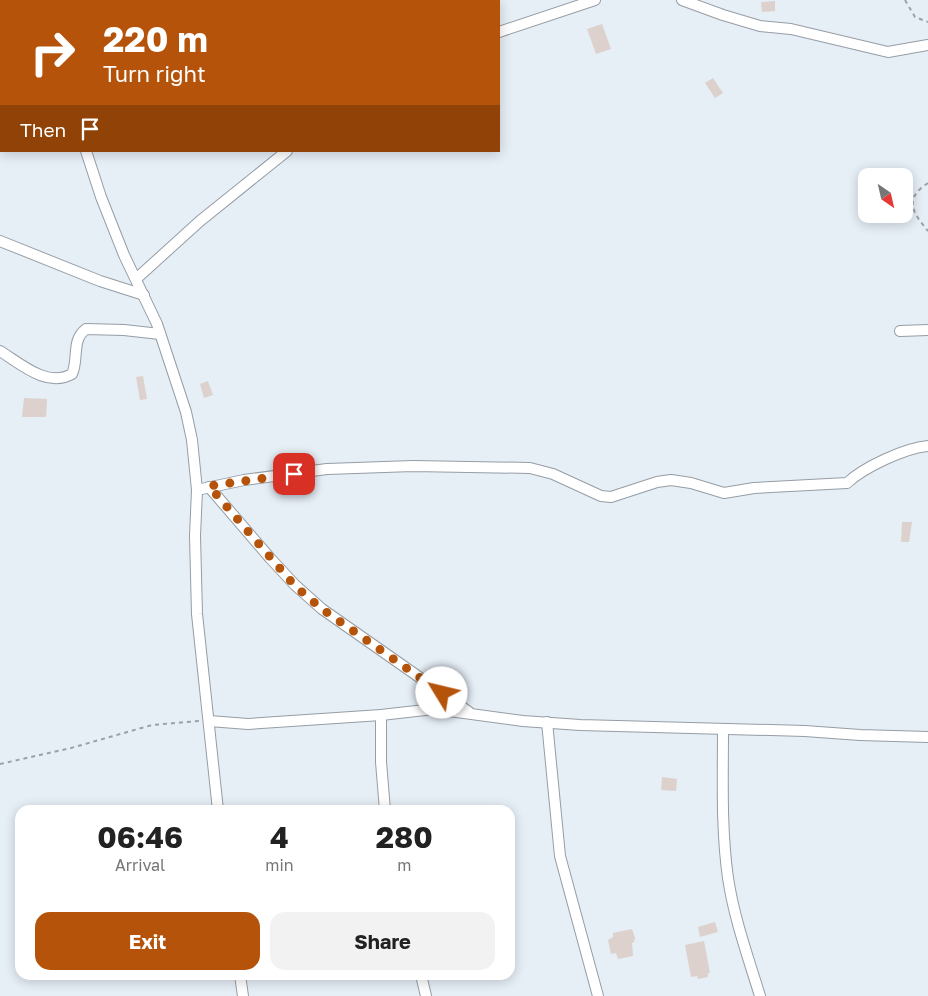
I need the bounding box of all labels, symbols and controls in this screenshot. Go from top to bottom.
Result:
text: 220 m [103,18,208,60]
icon: right [20,20,85,85]
text: Turn right [103,60,206,87]
icon: arrive [76,115,104,143]
text: Then [20,118,66,141]
north arrow [858,168,912,222]
map controls [858,168,913,223]
pin [273,453,315,495]
icon: arrive [280,460,308,488]
position arrow [415,666,467,718]
text: 06:46 [97,819,183,855]
text: 4 [270,819,289,855]
text: 280 [376,819,433,855]
text: Arrival [115,855,165,875]
text: min [265,855,294,875]
text: m [397,855,411,875]
button: Exit [35,912,260,970]
button: Share [270,912,495,970]

